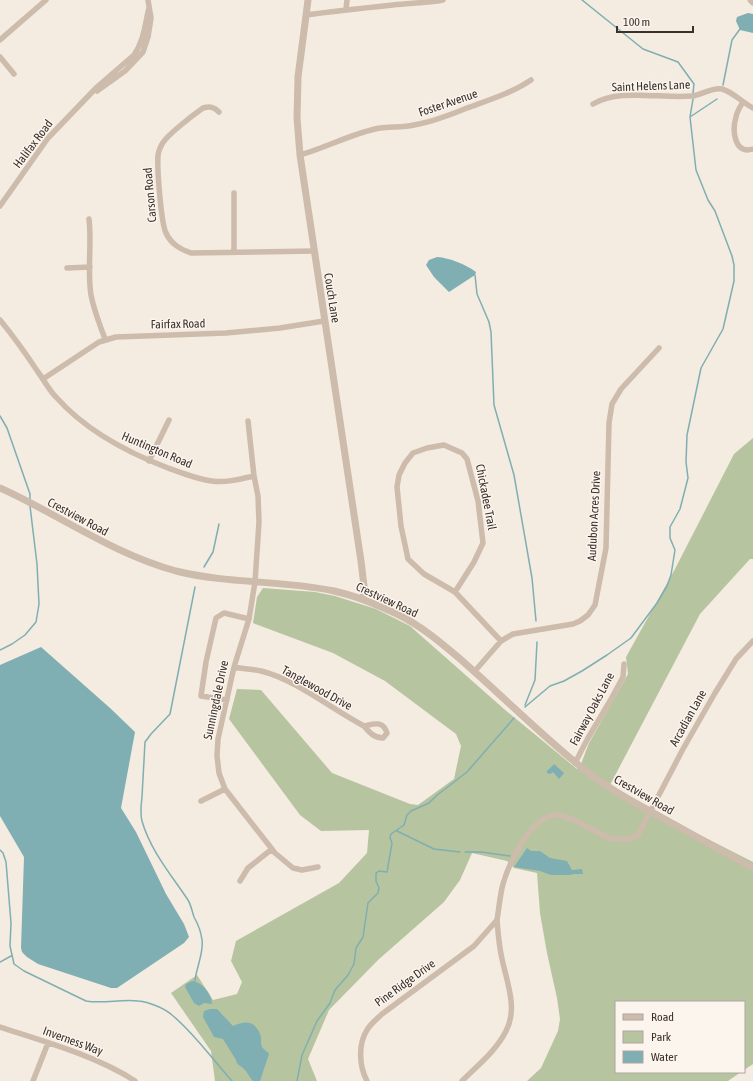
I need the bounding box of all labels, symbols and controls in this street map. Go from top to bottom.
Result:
scale bar [617,8,693,34]
text: 100 m [623,15,650,29]
street label: Saint Helens Lane [612,78,690,94]
street label: Foster Avenue [417,86,479,120]
street label: Halifax Road [10,117,56,171]
street label: Carson Road [141,167,159,223]
street label: Couch Lane [321,272,343,324]
street label: Fairfax Road [151,317,205,331]
street label: Huntington Road [120,429,194,471]
street label: Chickadee Trail [473,463,499,532]
street label: Audubon Acres Drive [585,470,603,562]
street label: Crestview Road [45,495,111,539]
street label: Crestview Road [354,580,420,620]
street label: Sunningdale Drive [201,659,231,741]
street label: Tanglewood Drive [279,663,355,713]
street label: Fairway Oaks Lane [567,670,617,748]
street label: Arcadian Lane [667,687,709,749]
street label: Crestview Road [612,772,676,818]
street label: Pine Ridge Drive [372,956,438,1010]
legend [615,1001,745,1073]
text: Road [651,1010,674,1024]
street label: Inverness Way [41,1024,105,1058]
text: Park [651,1030,672,1044]
text: Water [651,1050,678,1064]

